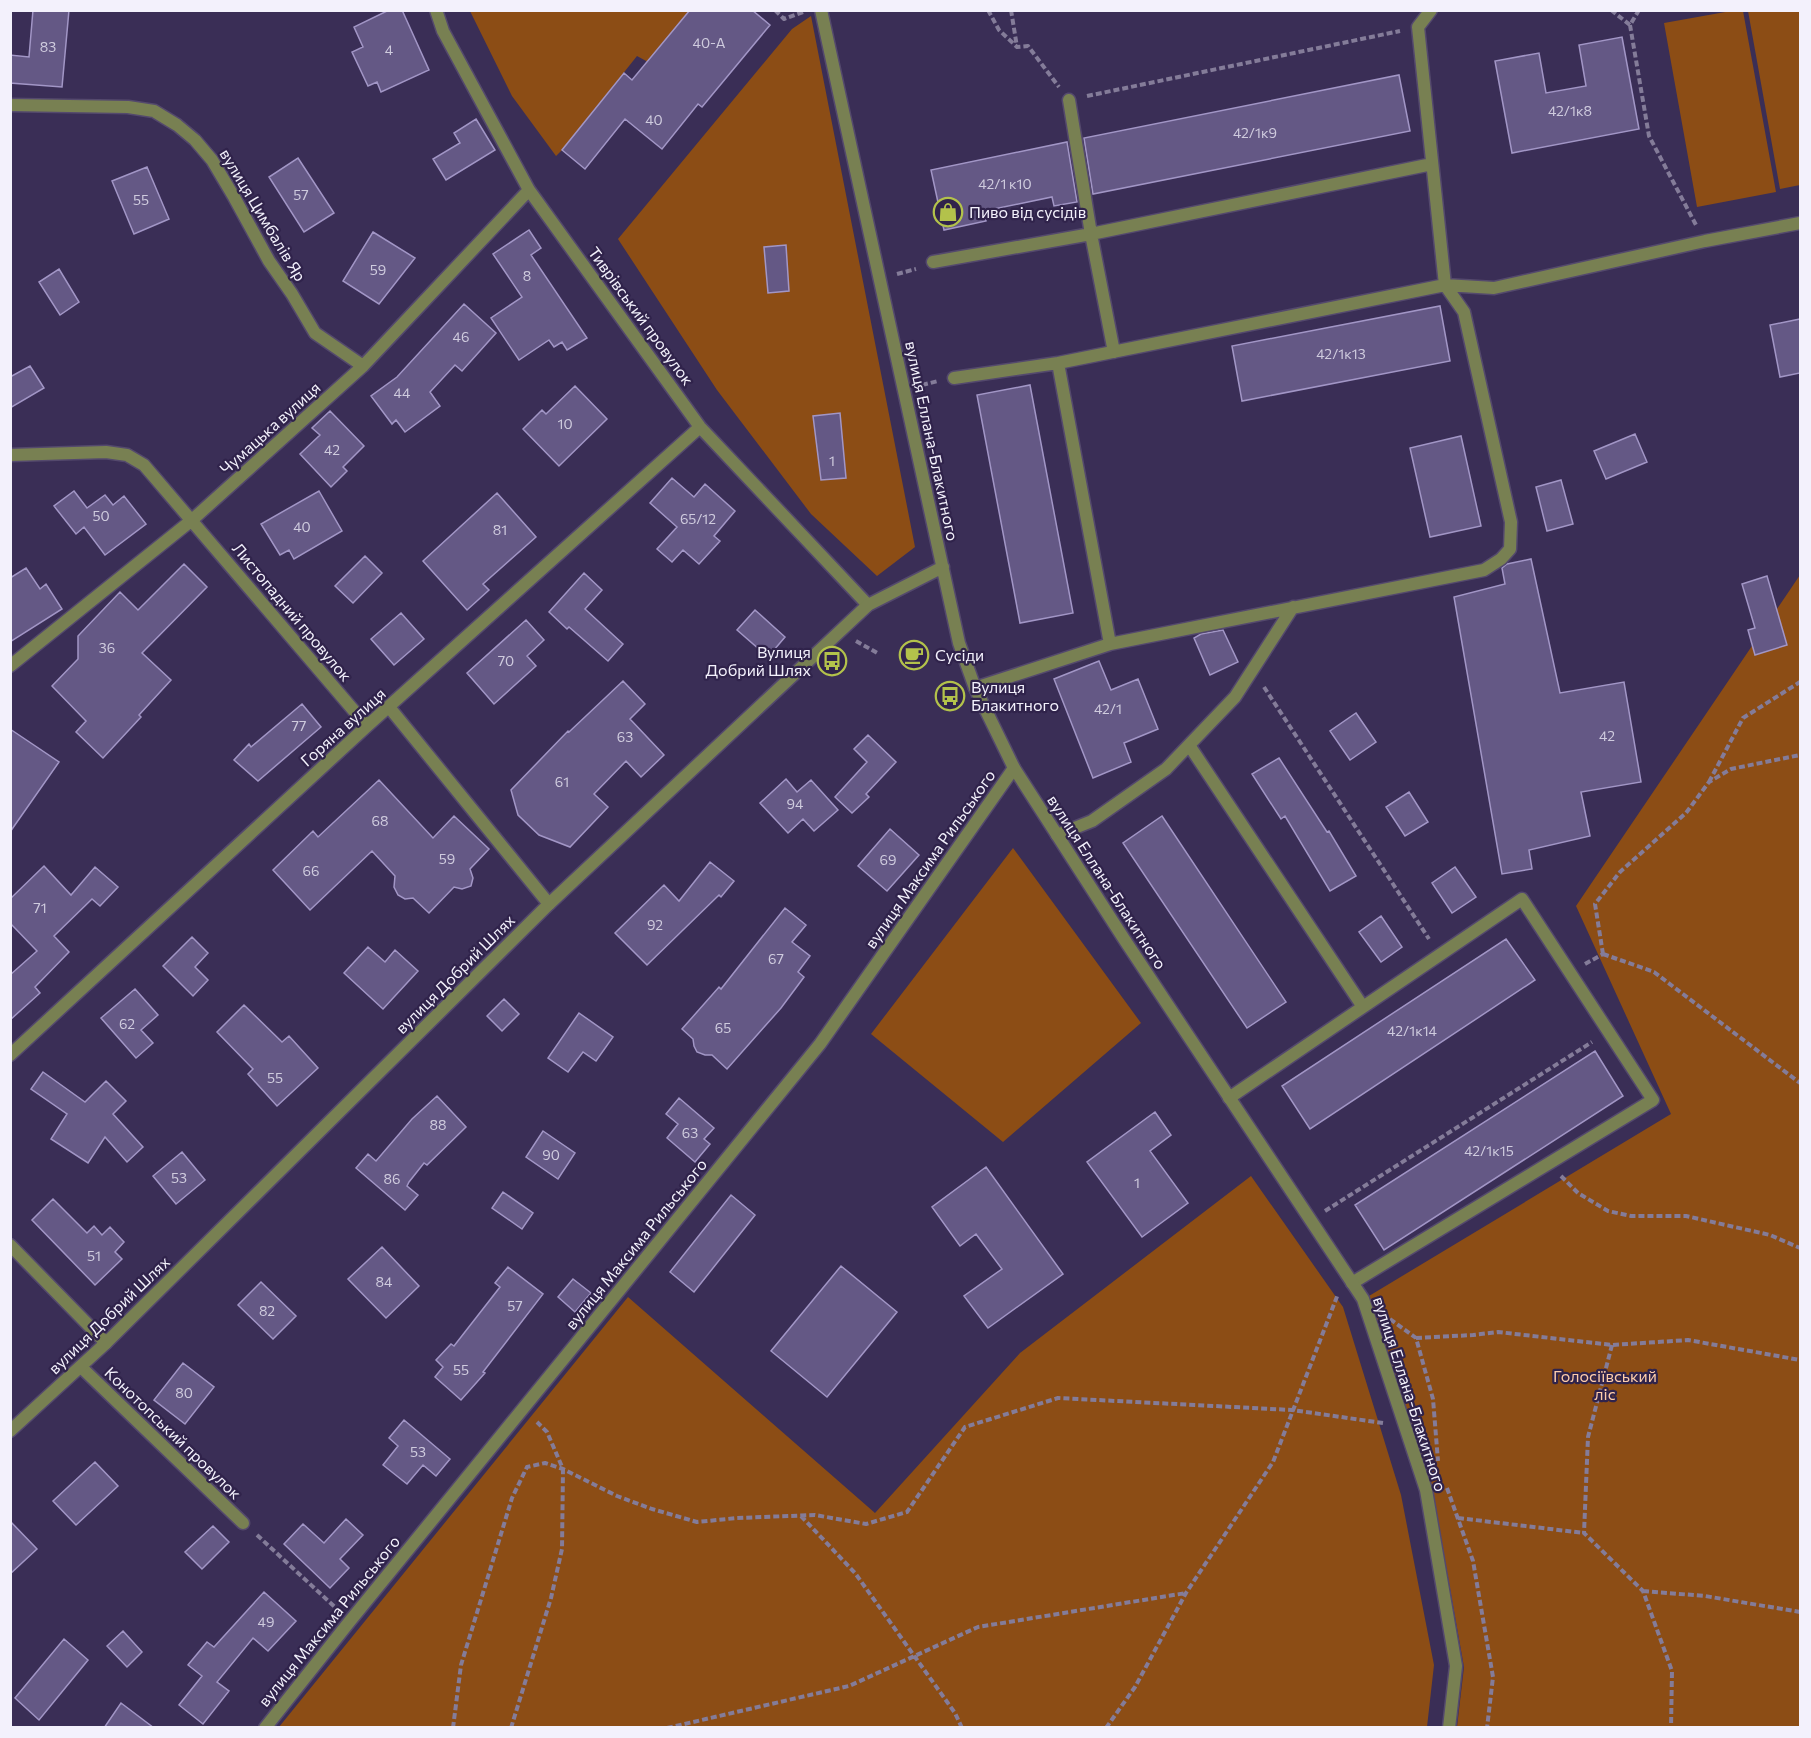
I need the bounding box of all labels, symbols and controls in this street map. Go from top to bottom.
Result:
house number: 40-А [693,34,726,51]
house number: 83 [40,38,56,55]
house number: 4 [385,41,394,58]
house number: 42/1к8 [1548,102,1592,119]
house number: 40 [645,111,663,128]
house number: 42/1к9 [1233,124,1277,141]
street label: вулиця Цимбалів Яр [216,145,310,284]
house number: 42/1 к10 [978,175,1032,192]
house number: 57 [293,186,309,203]
house number: 55 [133,191,149,208]
shop icon: Пиво від сусідів [932,196,964,228]
place label: Пиво від сусідів [969,202,1086,221]
street label: Тиврівський провулок [585,243,698,389]
house number: 59 [370,261,386,278]
house number: 8 [523,267,531,284]
house number: 46 [453,328,469,345]
street label: вулиця Еллана-Блакитного [902,339,963,543]
house number: 42/1к13 [1316,345,1366,362]
street label: Чумацька вулиця [216,378,324,478]
house number: 44 [394,384,411,401]
house number: 10 [557,415,573,432]
house number: 42 [324,441,340,458]
house number: 1 [829,452,835,469]
house number: 50 [92,507,110,524]
house number: 65/12 [680,510,716,527]
house number: 40 [293,518,311,535]
house number: 81 [493,521,507,538]
street label: Листопадний провулок [229,539,356,685]
house number: 36 [99,639,115,656]
cafe icon: Сусіди [898,639,930,671]
place label: Вулиця Добрий Шлях [706,642,811,679]
bus stop icon: Вулиця Добрий Шлях [816,645,848,677]
place label: Сусіди [935,645,984,664]
house number: 70 [498,652,514,669]
place label: Вулиця Блакитного [971,677,1059,714]
bus stop icon: Вулиця Блакитного [934,680,966,712]
street label: Горяна вулиця [296,683,389,770]
house number: 42/1 [1094,700,1122,717]
house number: 77 [292,717,306,734]
house number: 42 [1599,727,1615,744]
house number: 63 [617,728,633,745]
street label: вулиця Максима Рильського [860,766,999,952]
house number: 61 [555,773,569,790]
street label: вулиця Еллана-Блакитного [1044,791,1171,972]
house number: 94 [787,795,804,812]
house number: 68 [372,812,389,829]
house number: 59 [439,850,455,867]
house number: 69 [880,851,896,868]
house number: 66 [303,862,320,879]
house number: 71 [33,899,47,916]
street label: вулиця Добрий Шлях [391,910,519,1037]
house number: 92 [647,916,663,933]
house number: 67 [768,950,784,967]
house number: 62 [119,1015,135,1032]
house number: 65 [715,1019,731,1036]
house number: 42/1к14 [1387,1022,1438,1039]
house number: 55 [267,1069,283,1086]
house number: 88 [430,1116,447,1133]
house number: 63 [682,1124,698,1141]
house number: 42/1к15 [1464,1142,1514,1159]
house number: 90 [542,1146,560,1163]
street label: вулиця Максима Рильського [561,1155,710,1333]
house number: 53 [171,1169,187,1186]
house number: 86 [384,1170,401,1187]
house number: 1 [1134,1174,1140,1191]
house number: 51 [87,1247,101,1264]
street label: вулиця Добрий Шлях [44,1252,173,1377]
house number: 84 [376,1273,393,1290]
street label: вулиця Еллана-Блакитного [1370,1294,1451,1494]
house number: 57 [507,1297,523,1314]
house number: 82 [259,1302,275,1319]
house number: 55 [453,1361,469,1378]
street label: Конотопський провулок [101,1363,246,1503]
park label: Голосіївський ліс [1553,1366,1657,1403]
house number: 80 [175,1384,193,1401]
house number: 53 [410,1443,426,1460]
street label: вулиця Максима Рильського [254,1532,403,1710]
house number: 49 [258,1613,274,1630]

